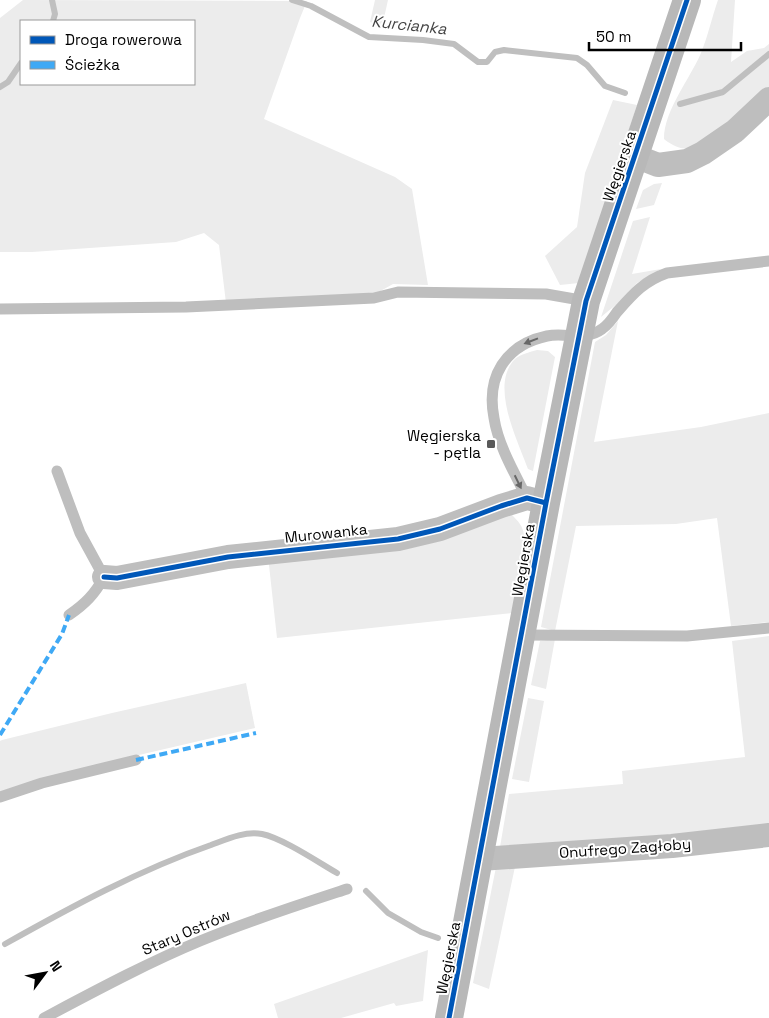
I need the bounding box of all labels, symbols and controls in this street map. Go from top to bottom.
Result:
water label: Kurcianka [370,11,448,39]
legend [20,20,195,85]
scale bar [589,20,742,52]
text: 50 m [596,27,631,46]
text: Droga rowerowa [65,30,182,49]
text: Ścieżka [65,55,120,74]
street label: Węgierska [598,128,640,204]
one-way arrow [524,338,539,346]
place label: Węgierska - pętla [407,426,481,462]
marker: Węgierska - pętla [485,438,497,450]
one-way arrow [514,474,523,489]
street label: Murowanka [284,519,369,547]
street label: Węgierska [507,522,539,598]
street label: Onufrego Zagłoby [558,834,692,862]
street label: Stary Ostrów [139,905,233,959]
street label: Węgierska [432,920,464,996]
north arrow [20,948,70,998]
text: N [46,957,66,975]

